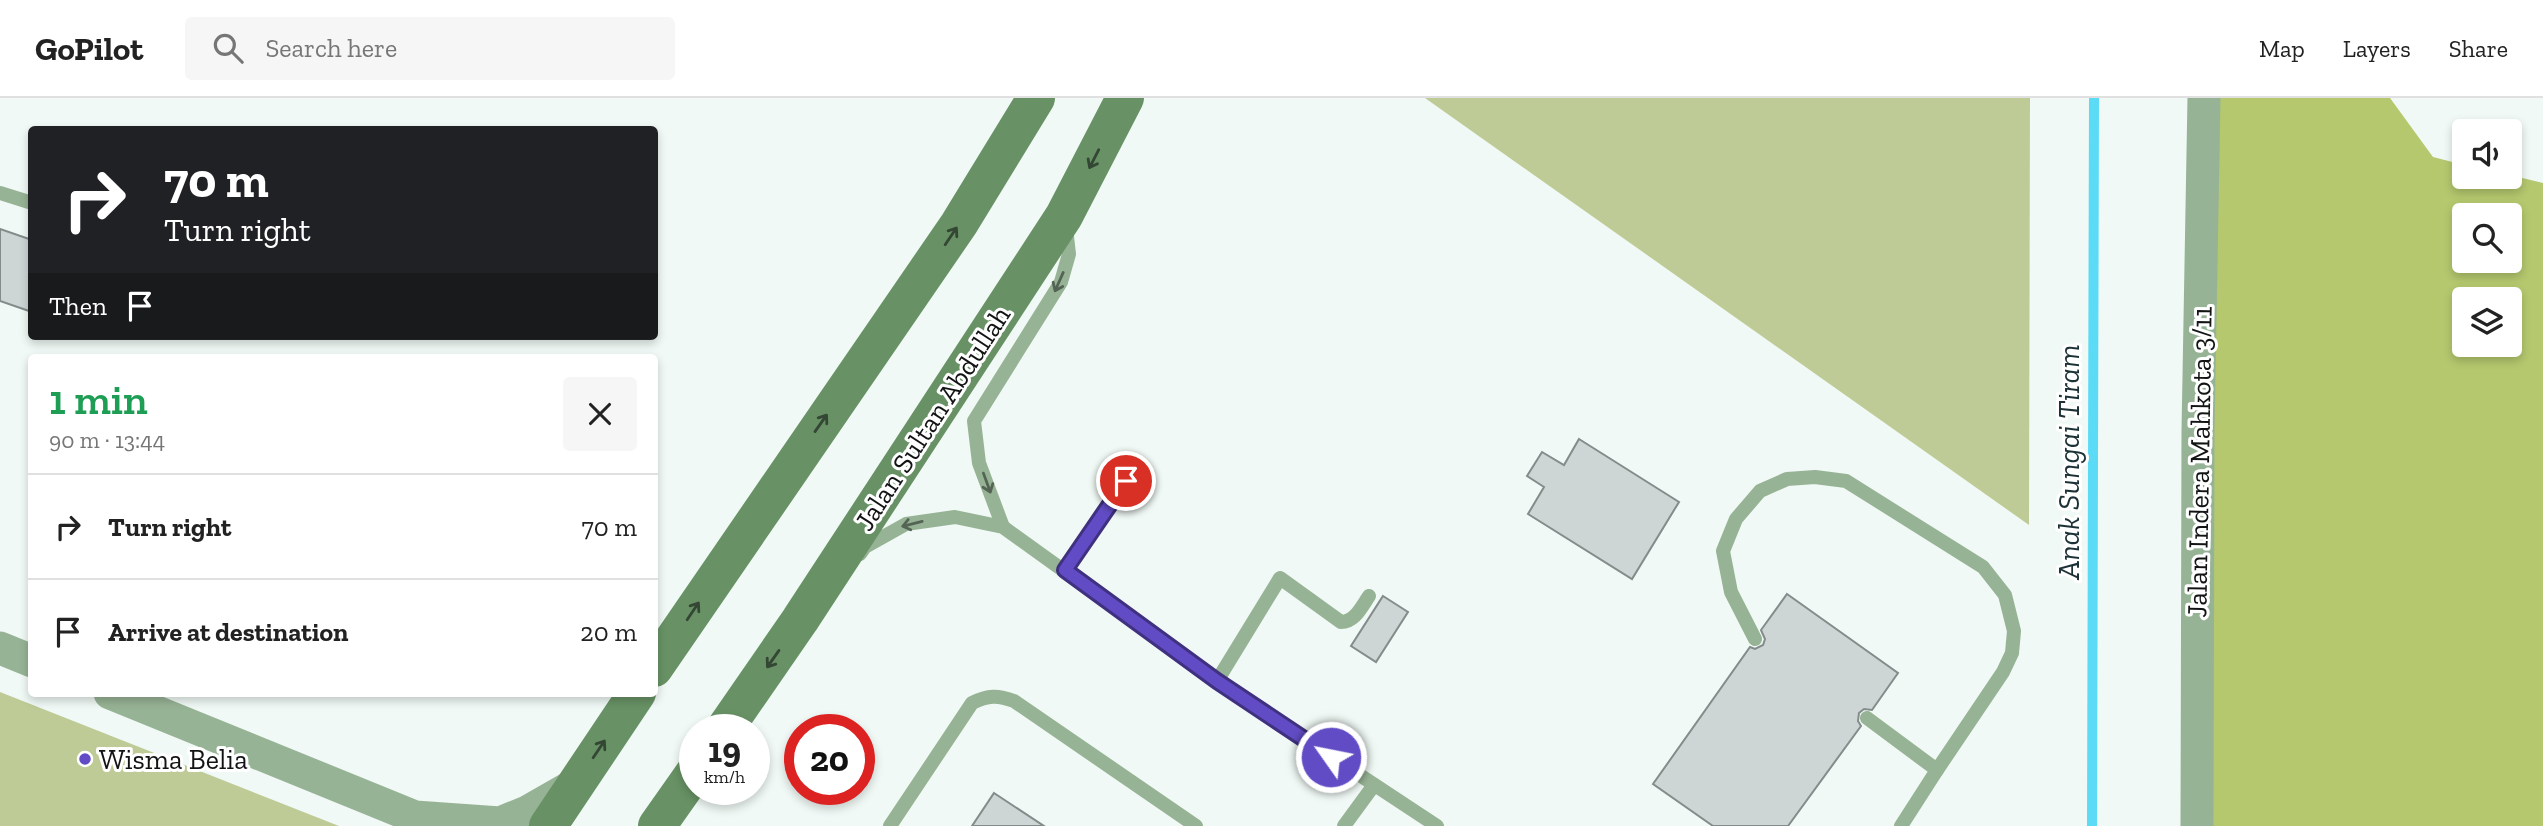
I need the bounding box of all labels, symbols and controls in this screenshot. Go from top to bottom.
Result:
search box [185,17,675,80]
text: GoPilot [35,29,143,68]
icon: search [209,29,247,67]
text: Search here [265,32,397,64]
text: Map [2259,34,2305,63]
text: Layers [2343,34,2411,63]
text: Share [2449,34,2508,63]
map controls [2452,119,2522,357]
button: sound [2452,119,2522,189]
one-way arrow [1086,148,1100,169]
text: 70 m [164,151,269,210]
icon: right [49,154,140,245]
button: search [2452,203,2522,273]
text: Turn right [164,211,311,249]
one-way arrow [944,227,958,246]
one-way arrow [1052,271,1065,292]
icon: arrive [121,287,159,325]
button: layers [2452,287,2522,357]
text: Then [49,290,107,322]
street label: Jalan Sultan Abdullah [848,300,1017,537]
street label: Jalan Indera Mahkota 3/11 [2180,306,2219,618]
water label: Anak Sungai Tiram [2051,344,2087,581]
text: 1 min [49,374,148,425]
button: close [563,377,637,451]
one-way arrow [814,414,828,433]
text: 90 m · 13:44 [49,426,165,454]
pin [1096,451,1156,511]
icon: arrive [1107,462,1145,500]
one-way arrow [982,472,994,494]
icon: right [49,508,87,546]
text: Turn right [108,511,231,543]
text: 70 m [581,511,637,543]
one-way arrow [901,518,924,532]
one-way arrow [686,602,700,621]
icon: arrive [49,613,87,651]
text: Arrive at destination [108,616,348,648]
text: 20 m [580,616,637,648]
one-way arrow [766,649,780,669]
speed limit sign: 20 [784,714,875,805]
position arrow [1294,720,1368,794]
text: 19 [708,729,741,771]
one-way arrow [592,740,606,759]
place label: Wisma Belia [99,743,248,776]
marker: Wisma Belia [77,751,93,767]
text: km/h [704,766,745,788]

